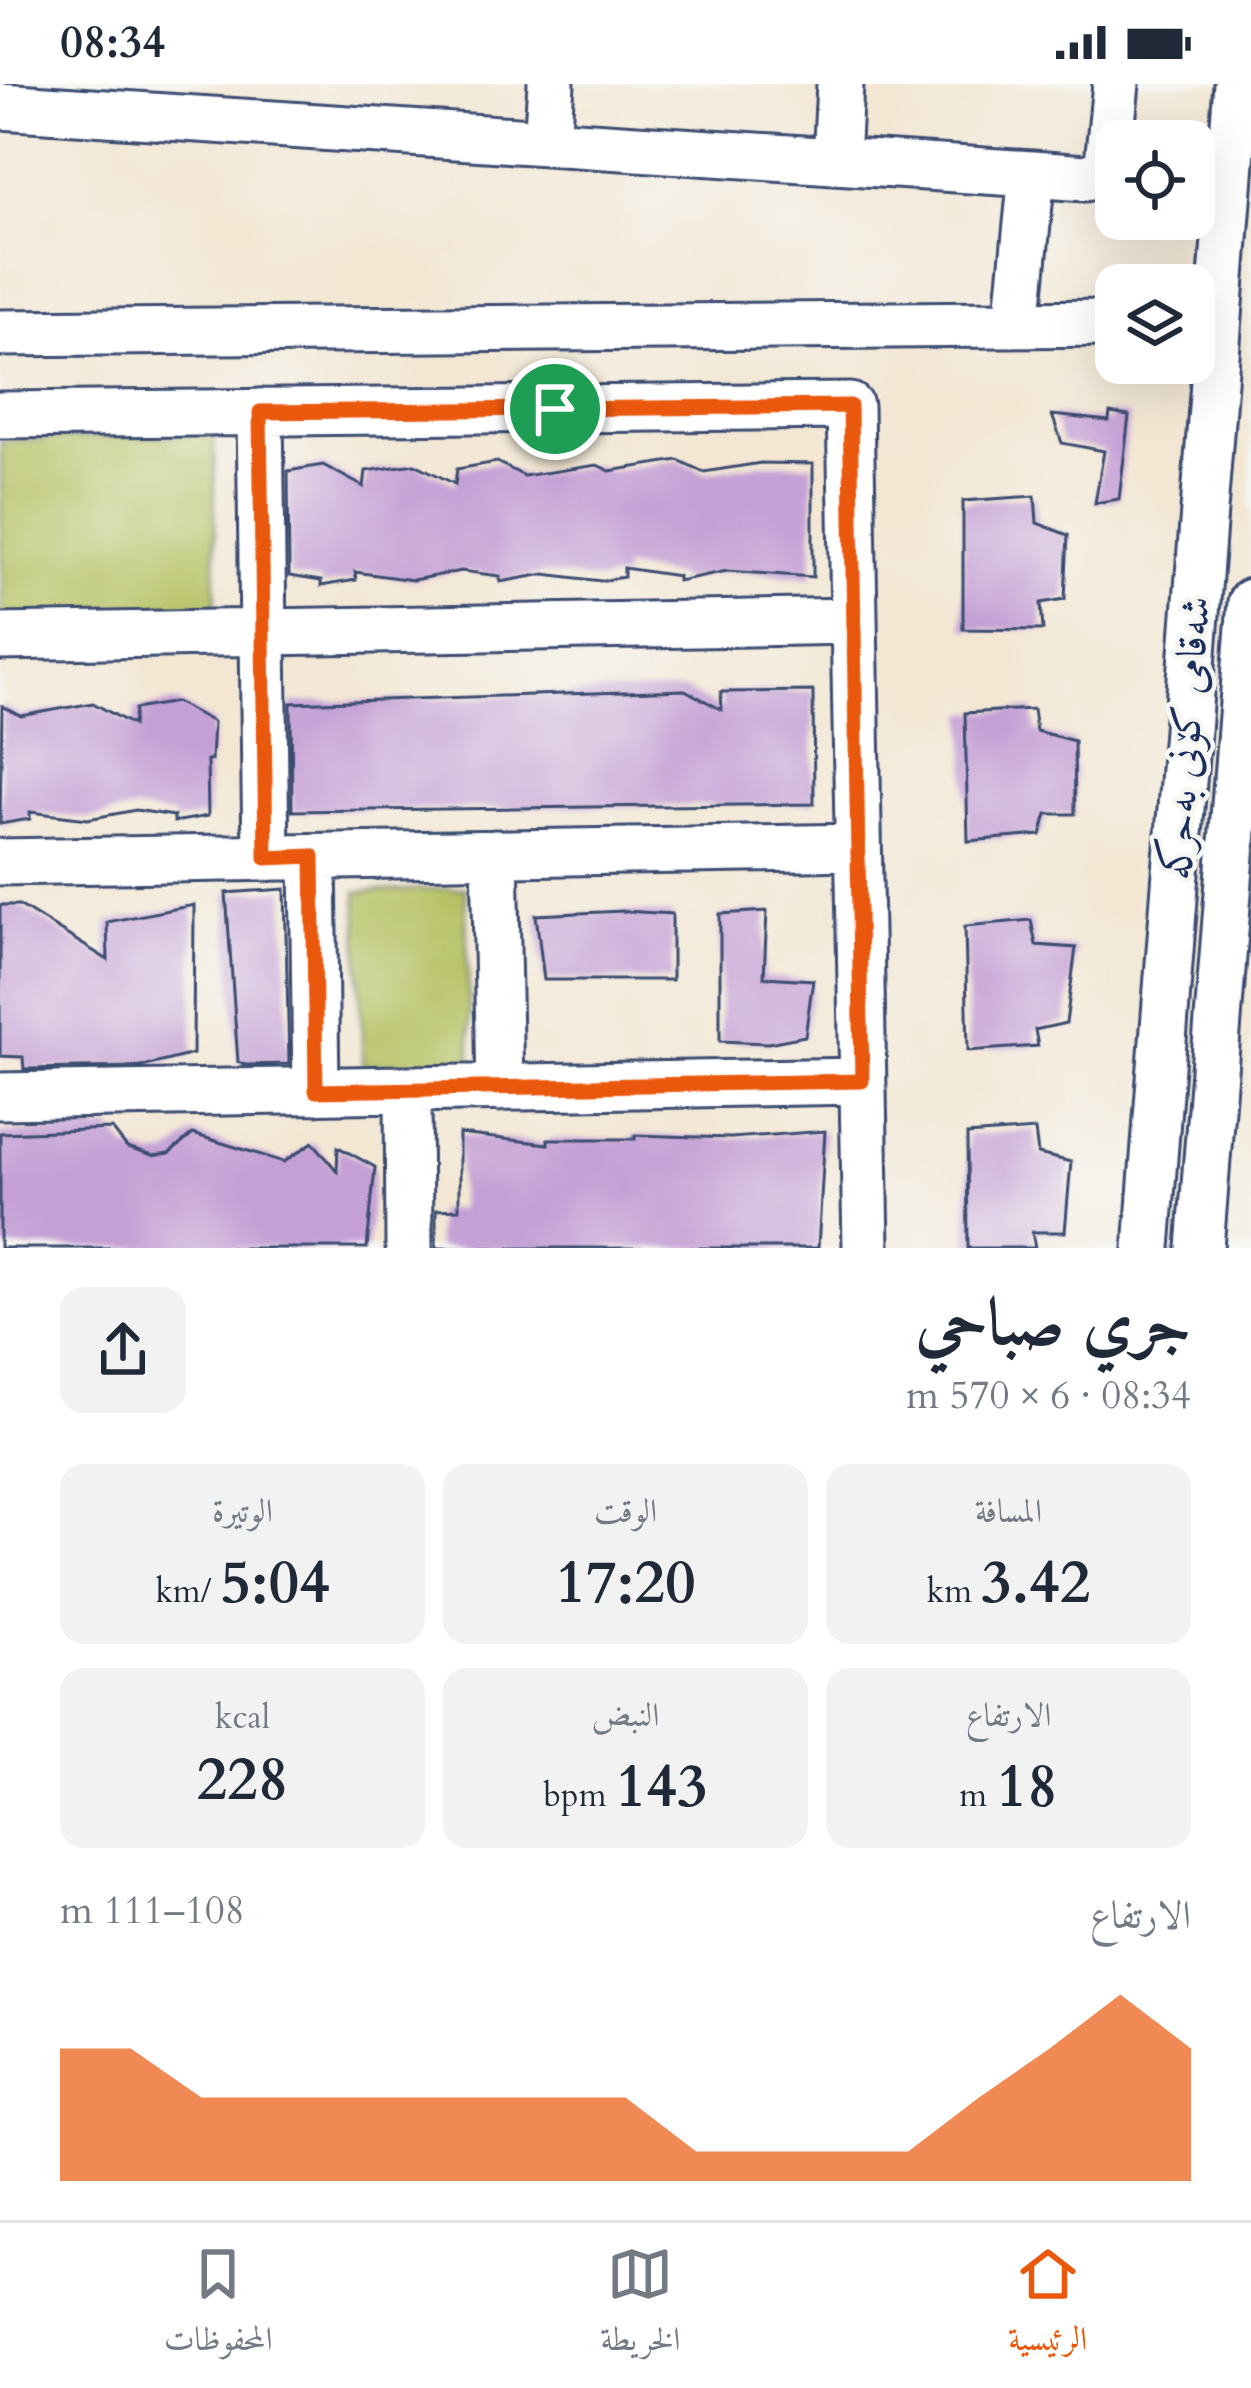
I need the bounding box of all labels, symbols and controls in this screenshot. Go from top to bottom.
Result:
text: 08:34 [60,12,165,73]
map controls [1095,120,1215,384]
button: locate [1095,120,1215,240]
button: layers [1095,264,1215,384]
pin [504,358,606,460]
icon: arrive [522,376,588,442]
street label: شەقامی کۆنی بەحرکە [1148,594,1224,882]
text: جري صباحي [916,1279,1191,1368]
button: share [60,1287,186,1413]
text: 08:34 · 6 × 570 m [906,1369,1191,1422]
text: الوتيرة [212,1489,273,1534]
text: الوقت [594,1489,657,1534]
text: المسافة [975,1489,1042,1534]
text: 5:04 [220,1543,330,1624]
text: 17:20 [555,1543,696,1624]
text: 3.42 [981,1543,1091,1624]
text: /km [155,1569,220,1614]
text: km [926,1569,981,1614]
text: النبض [591,1693,660,1738]
text: الارتفاع [966,1693,1051,1738]
text: kcal [215,1695,270,1740]
text: 228 [196,1740,289,1821]
text: 143 [615,1747,708,1828]
text: 18 [996,1747,1058,1828]
text: bpm [543,1773,615,1818]
text: m [959,1773,996,1818]
text: 108–111 m [60,1884,245,1937]
text: الارتفاع [1090,1889,1191,1942]
tab: المحفوظات [164,2241,273,2371]
tab: الخريطة [600,2241,680,2371]
tab: الرئيسية [1008,2241,1087,2371]

